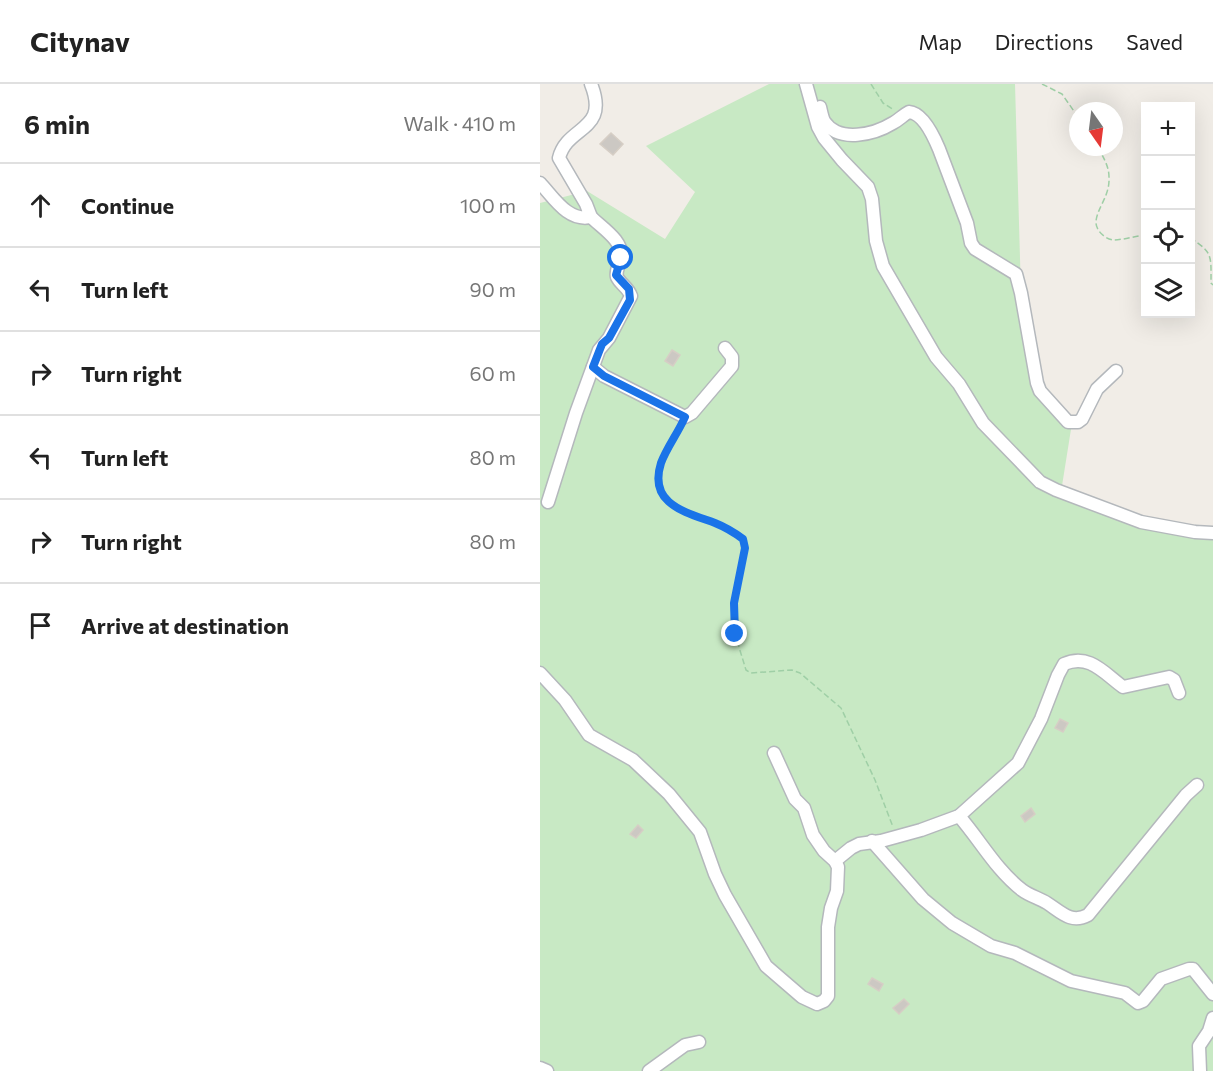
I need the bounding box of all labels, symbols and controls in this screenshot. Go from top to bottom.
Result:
text: Citynav [30,24,130,58]
text: Map [919,29,962,54]
text: Directions [995,29,1093,54]
text: Saved [1126,29,1183,54]
north arrow [1069,102,1123,156]
map controls [1141,102,1195,318]
button: + [1141,102,1195,156]
text: 6 min [24,108,90,139]
text: Walk · 410 m [404,111,516,135]
button: − [1141,156,1195,210]
icon: ahead [24,189,57,222]
text: Continue [81,192,174,219]
text: 100 m [460,193,516,217]
button: locate [1141,210,1195,264]
route start [607,244,633,270]
button: layers [1141,264,1195,318]
icon: left [24,273,57,306]
text: Turn left [81,276,168,303]
text: 90 m [470,277,516,301]
icon: right [24,357,57,390]
text: Turn right [81,360,182,387]
text: 60 m [470,361,516,385]
icon: left [24,441,57,474]
text: Turn left [81,444,168,471]
text: 80 m [470,445,516,469]
icon: right [24,525,57,558]
text: Turn right [81,528,182,555]
text: 80 m [470,529,516,553]
icon: arrive [24,609,57,642]
text: Arrive at destination [81,612,289,639]
route end [721,620,747,646]

